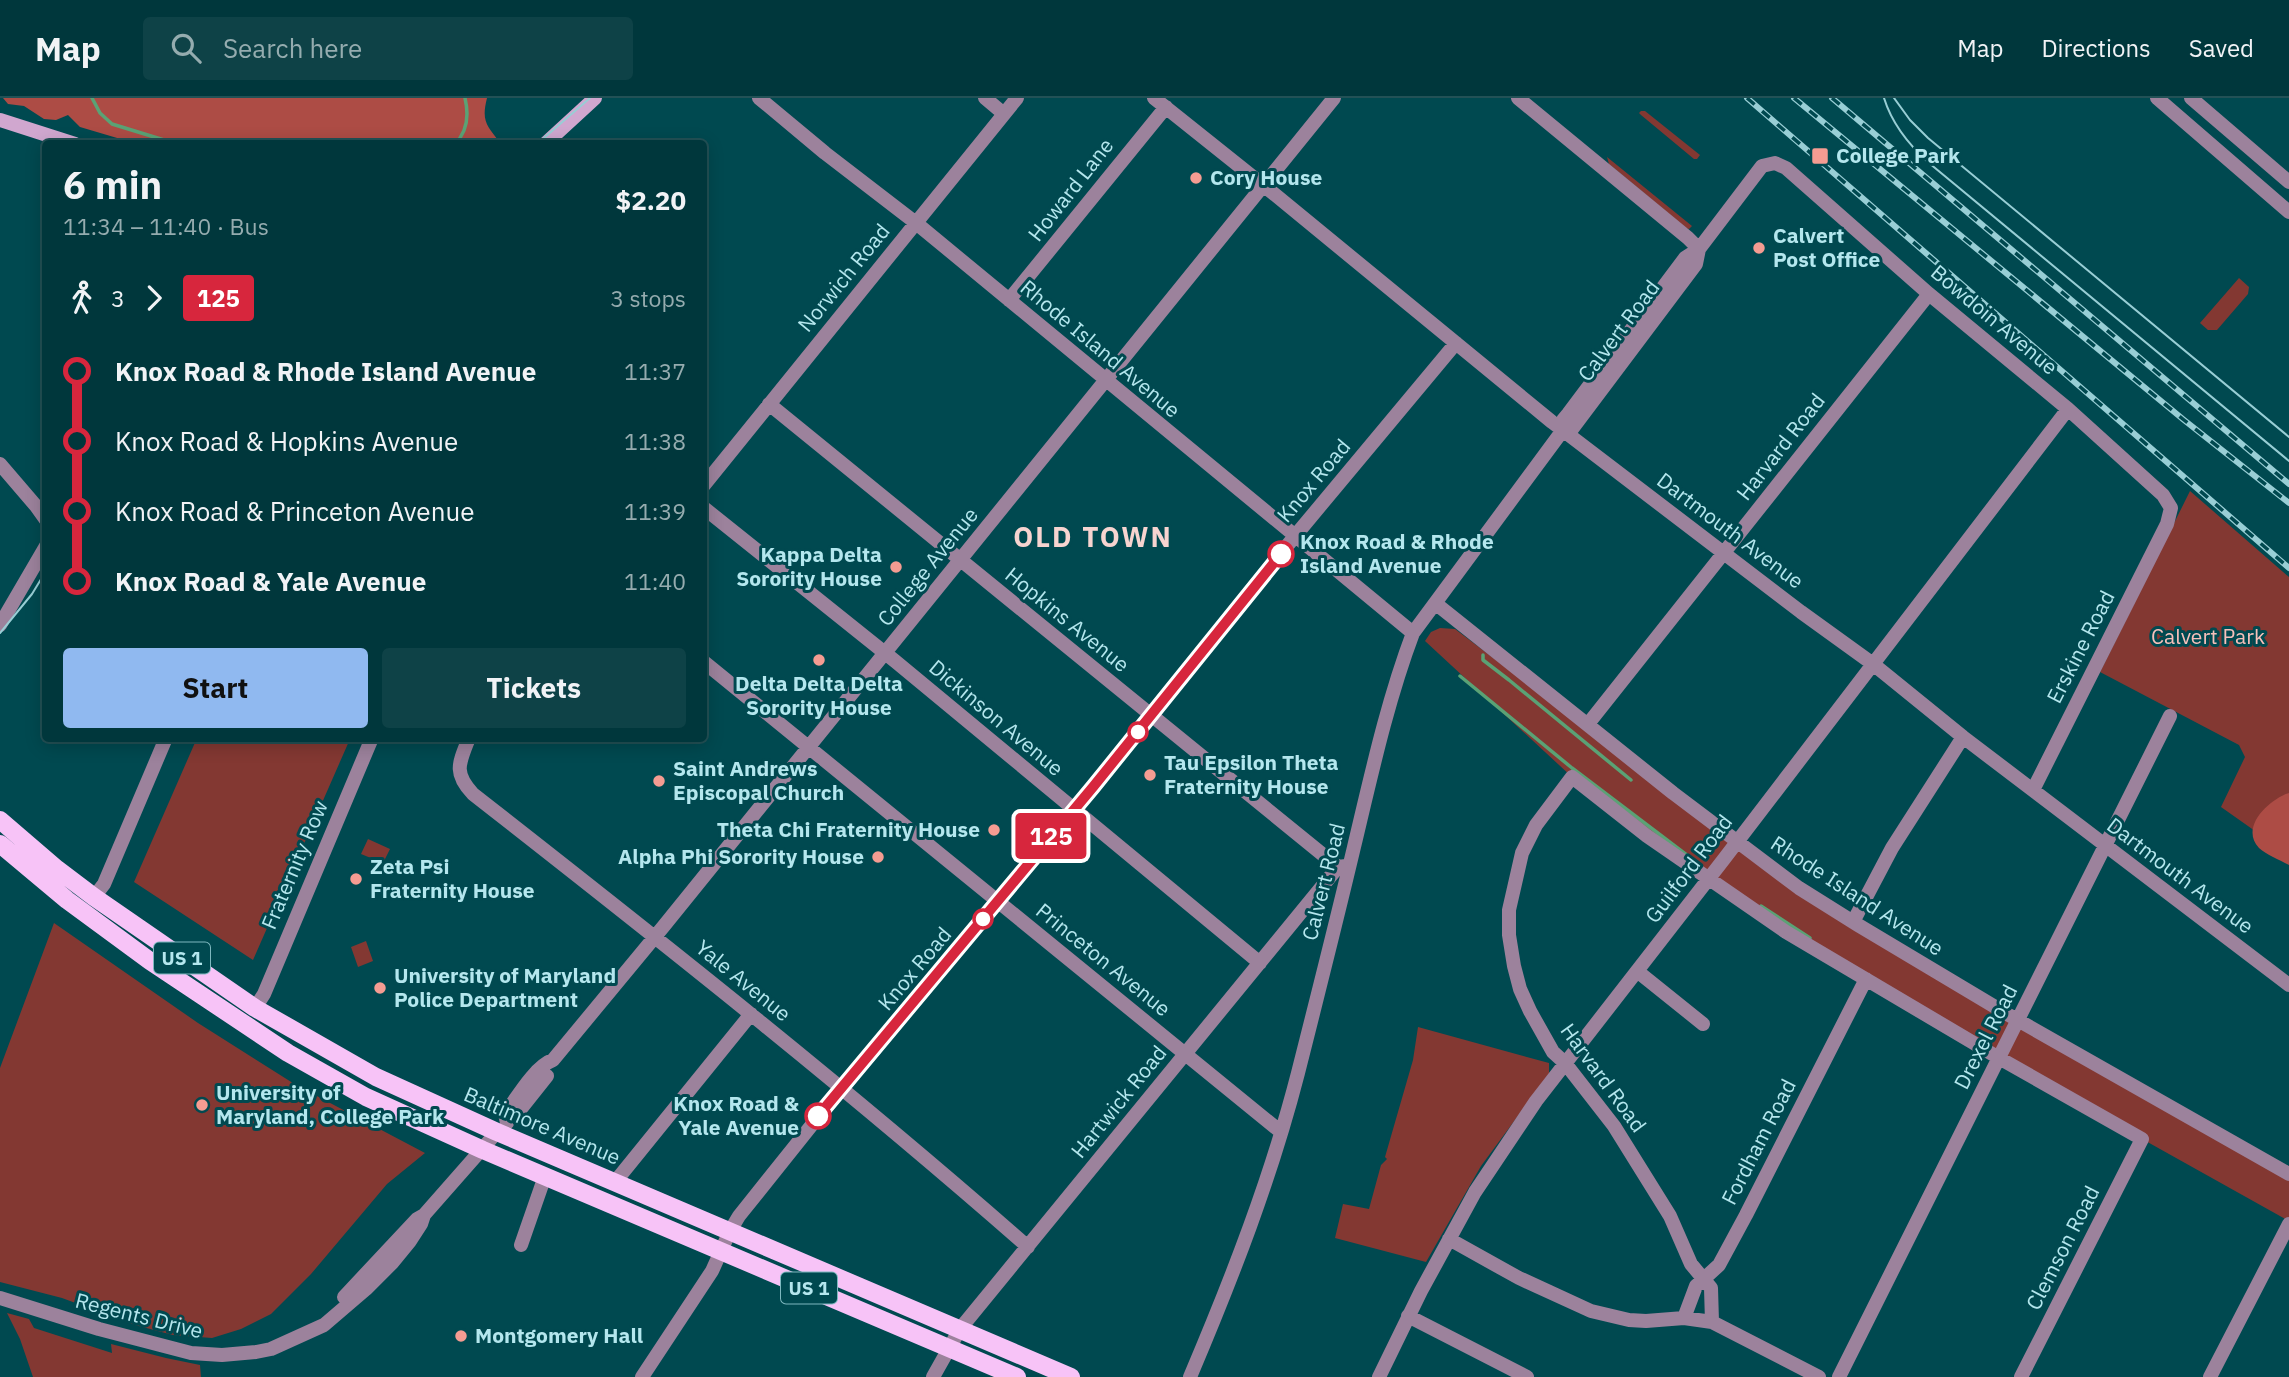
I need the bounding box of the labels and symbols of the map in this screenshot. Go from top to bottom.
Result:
street label: Howard Lane [1021,132,1119,247]
place label: College Park [1836,141,1961,169]
marker: College Park [1810,146,1830,166]
place label: Cory House [1210,163,1322,191]
marker: Cory House [1188,170,1204,186]
street label: Norwich Road [791,217,895,337]
place label: Calvert Post Office [1773,221,1881,273]
marker: Calvert Post Office [1751,240,1767,256]
street label: Bowdoin Avenue [1925,258,2064,381]
street label: Rhode Island Avenue [1015,273,1186,423]
street label: Calvert Road [1571,274,1665,387]
street label: Harvard Road [1730,387,1831,506]
street label: Knox Road [1270,433,1356,528]
street label: Dartmouth Avenue [1652,466,1810,595]
street label: College Avenue [871,501,984,632]
district label: OLD TOWN [1013,518,1173,555]
place label: Knox Road & Rhode Island Avenue [1300,527,1494,579]
place label: Kappa Delta Sorority House [736,540,882,592]
marker: Knox Road & Rhode Island Avenue [1268,541,1294,567]
marker: Kappa Delta Sorority House [888,559,904,575]
street label: Hopkins Avenue [1000,560,1136,678]
street label: Erskine Road [2040,585,2121,708]
park label: Calvert Park [2151,622,2265,650]
marker: Delta Delta Delta Sorority House [811,652,827,668]
street label: Dickinson Avenue [924,653,1070,782]
place label: Delta Delta Delta Sorority House [735,669,903,721]
unlabelled marker [1128,722,1148,742]
place label: Tau Epsilon Theta Fraternity House [1164,748,1339,800]
place label: Saint Andrews Episcopal Church [673,754,844,806]
marker: Tau Epsilon Theta Fraternity House [1142,767,1158,783]
marker: Saint Andrews Episcopal Church [651,773,667,789]
street label: Fraternity Row [254,796,334,933]
street label: Guilford Road [1638,808,1738,928]
street label: Dartmouth Avenue [2102,811,2260,940]
line badge: 125 [1011,813,1091,859]
place label: Theta Chi Fraternity House [717,815,980,843]
street label: Calvert Road [1295,820,1351,943]
marker: Theta Chi Fraternity House [986,822,1002,838]
street label: Rhode Island Avenue [1766,829,1949,962]
place label: Alpha Phi Sorority House [618,842,864,870]
marker: Alpha Phi Sorority House [870,849,886,865]
place label: Zeta Psi Fraternity House [370,852,535,904]
marker: Zeta Psi Fraternity House [348,871,364,887]
street label: Princeton Avenue [1031,896,1177,1022]
unlabelled marker [973,909,993,929]
street label: Knox Road [871,921,957,1016]
street label: Yale Avenue [690,933,797,1027]
road number: US 1 [154,943,210,974]
place label: University of Maryland Police Department [394,961,616,1013]
street label: Drexel Road [1947,979,2023,1094]
marker: University of Maryland Police Department [372,980,388,996]
street label: Harvard Road [1555,1017,1653,1138]
street label: Hartwick Road [1064,1039,1172,1164]
street label: Fordham Road [1714,1074,1802,1209]
place label: University of Maryland, College Park [216,1078,445,1130]
street label: Baltimore Avenue [460,1079,625,1171]
place label: Knox Road & Yale Avenue [673,1089,800,1141]
marker: University of Maryland, College Park [194,1097,210,1113]
marker: Knox Road & Yale Avenue [805,1103,831,1129]
street label: Clemson Road [2019,1181,2105,1314]
road number: US 1 [781,1272,837,1304]
street label: Regents Drive [73,1286,206,1344]
place label: Montgomery Hall [475,1321,643,1349]
marker: Montgomery Hall [453,1328,469,1344]

